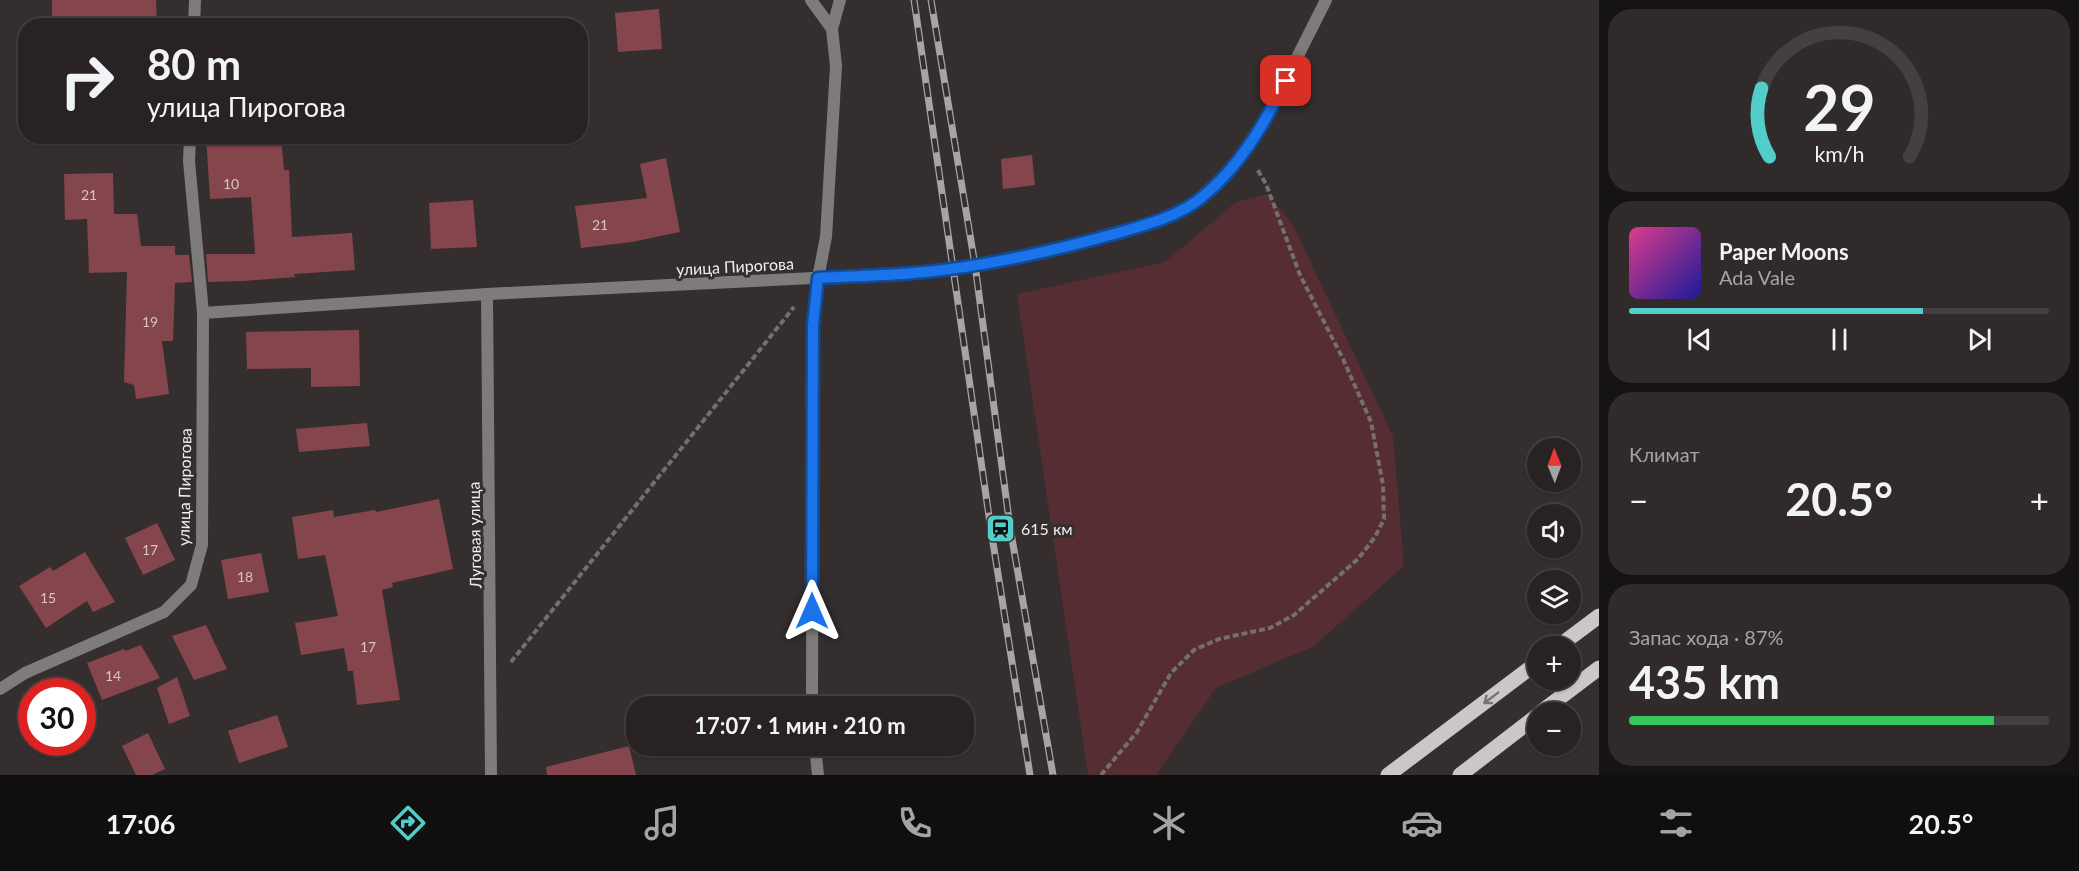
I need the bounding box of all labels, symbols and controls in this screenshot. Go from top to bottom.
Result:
text: 80 m [147,39,241,89]
icon: right [48,42,126,120]
pin [1260,55,1311,106]
icon: arrive [1269,64,1302,97]
text: 29 [1803,69,1875,144]
text: улица Пирогова [147,90,346,123]
text: km/h [1814,142,1864,168]
house number: 10 [223,175,239,192]
house number: 21 [81,186,97,203]
house number: 21 [592,216,608,233]
text: Paper Moons [1719,238,1849,265]
street label: улица Пирогова [676,253,794,279]
text: Ada Vale [1719,265,1795,289]
house number: 19 [142,313,158,330]
icon: previous [1683,323,1716,356]
icon: pause [1823,323,1856,356]
icon: next [1963,323,1996,356]
street label: улица Пирогова [173,428,195,546]
north arrow [1527,438,1581,492]
map controls [1527,438,1581,756]
text: Климат [1629,442,1700,466]
text: 20.5° [1785,472,1893,526]
text: − [1629,480,1648,520]
text: + [2030,480,2049,520]
street label: Луговая улица [464,482,484,589]
button: sound [1527,504,1581,558]
station icon: 615 км [984,512,1016,544]
place label: 615 км [1021,519,1073,538]
house number: 17 [142,541,158,558]
house number: 18 [237,568,253,585]
button: layers [1527,570,1581,624]
position arrow [780,579,844,643]
house number: 15 [40,589,56,606]
text: Запас хода · 87% [1629,625,1784,649]
button: + [1527,636,1581,690]
house number: 17 [360,638,376,655]
text: 435 km [1629,655,1780,709]
house number: 14 [105,667,121,684]
speed limit sign: 30 [18,678,96,756]
one-way arrow [1483,691,1499,704]
button: − [1527,702,1581,756]
text: 17:07 · 1 мин · 210 m [694,712,906,739]
icon: directions [387,802,429,844]
icon: music [641,802,683,844]
icon: phone [894,802,936,844]
icon: climate [1148,802,1190,844]
icon: car [1401,802,1443,844]
icon: filters [1655,802,1697,844]
text: 17:06 [106,807,175,840]
text: 20.5° [1909,807,1973,840]

